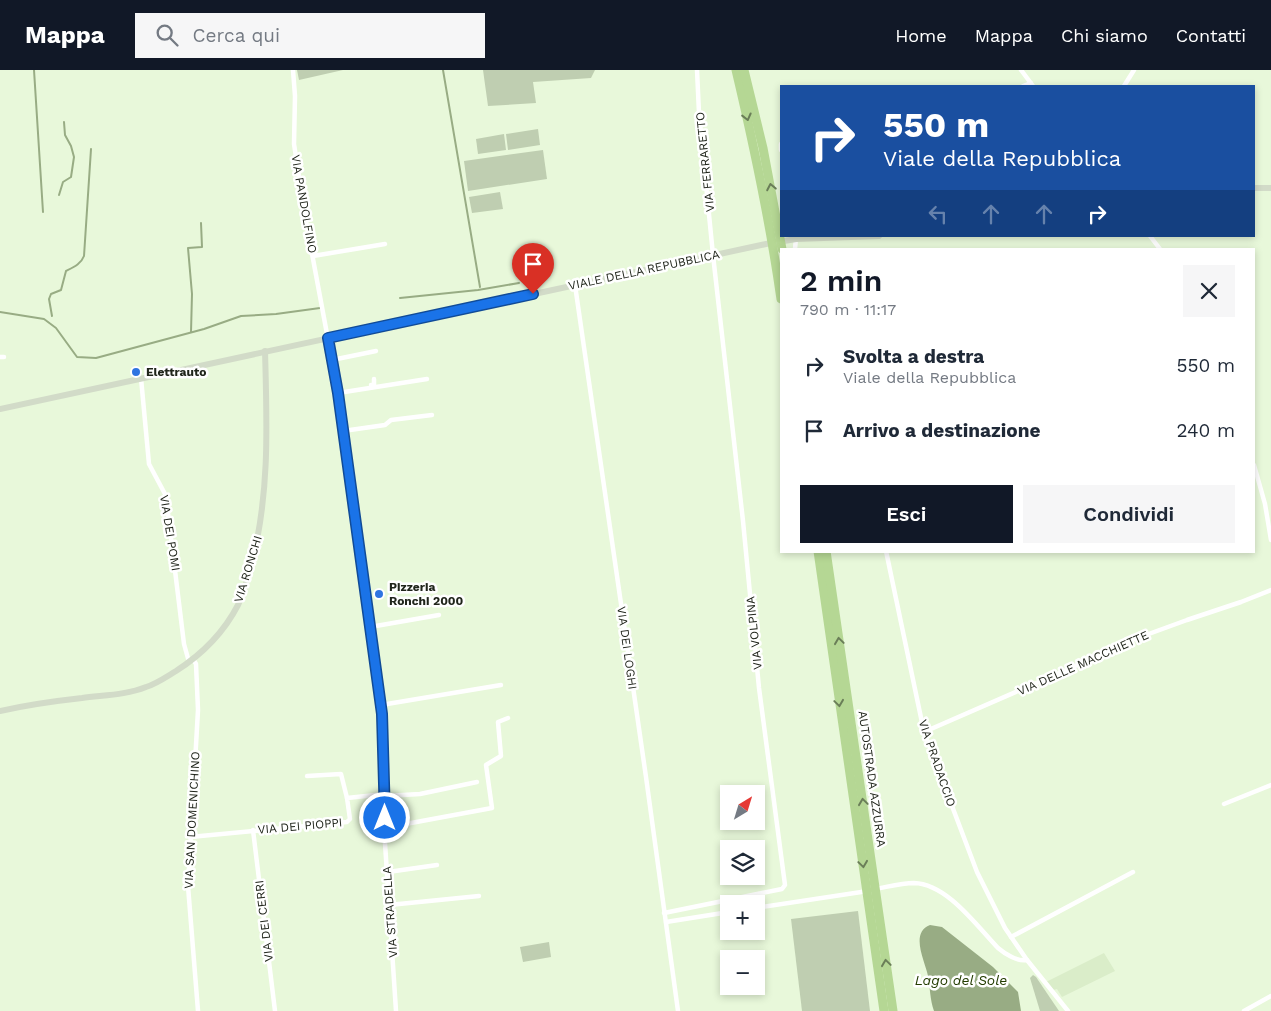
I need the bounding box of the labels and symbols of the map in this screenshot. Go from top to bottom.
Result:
street label: VIA FERRARETTO [693,111,717,213]
one-way arrow [741,113,752,122]
street label: VIA PANDOLFINO [288,154,320,254]
one-way arrow [766,183,777,192]
pin [512,243,554,294]
street label: VIALE DELLA REPUBBLICA [567,247,721,293]
place label: Elettrauto [146,365,206,379]
marker: Elettrauto [130,366,142,378]
street label: VIA DEI POMI [157,494,183,572]
street label: VIA RONCHI [231,534,265,604]
place label: Pizzeria Ronchi 2000 [389,580,464,608]
marker: Pizzeria Ronchi 2000 [373,588,385,600]
street label: VIA VOLPINA [743,596,765,670]
street label: VIA DEI LOGHI [614,606,640,690]
street label: VIA DELLE MACCHIETTE [1015,628,1151,698]
one-way arrow [835,637,845,645]
one-way arrow [834,699,844,708]
street label: AUTOSTRADA AZZURRA [856,710,889,848]
street label: VIA PRADACCIO [916,718,958,808]
street label: VIA SAN DOMENICHINO [181,751,203,889]
north arrow [720,785,765,830]
position arrow [358,791,410,843]
one-way arrow [858,798,868,806]
street label: VIA DEI PIOPPI [257,815,343,837]
one-way arrow [857,860,867,869]
street label: VIA STRADELLA [380,866,400,958]
street label: VIA DEI CERRI [252,879,276,963]
one-way arrow [881,958,892,966]
water label: Lago del Sole [915,972,1007,988]

